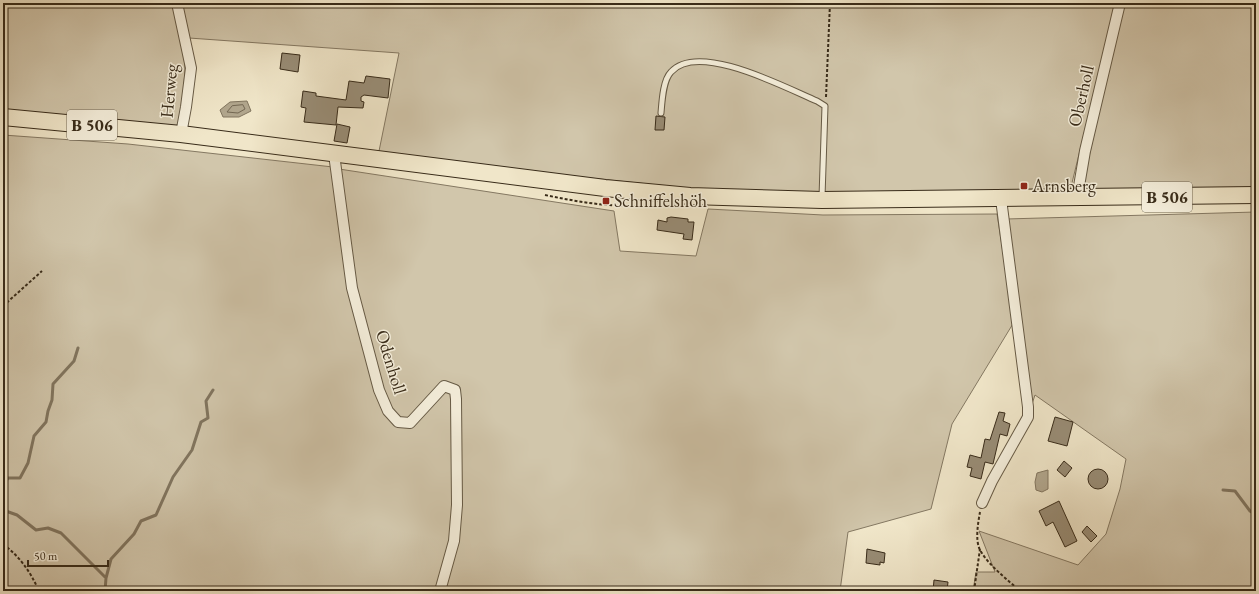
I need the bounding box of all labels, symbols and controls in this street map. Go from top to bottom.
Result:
street label: Herweg [155,63,182,119]
street label: Oberholl [1062,63,1099,129]
road number: B 506 [67,110,117,140]
place label: Arnsberg [1031,174,1096,197]
marker: Arnsberg [1019,181,1029,191]
road number: B 506 [1142,182,1192,212]
place label: Schniffelshöh [614,189,707,212]
marker: Schniffelshöh [601,196,611,206]
street label: Odenholl [371,327,412,397]
scale bar [28,542,108,568]
text: 50 m [34,548,58,564]

